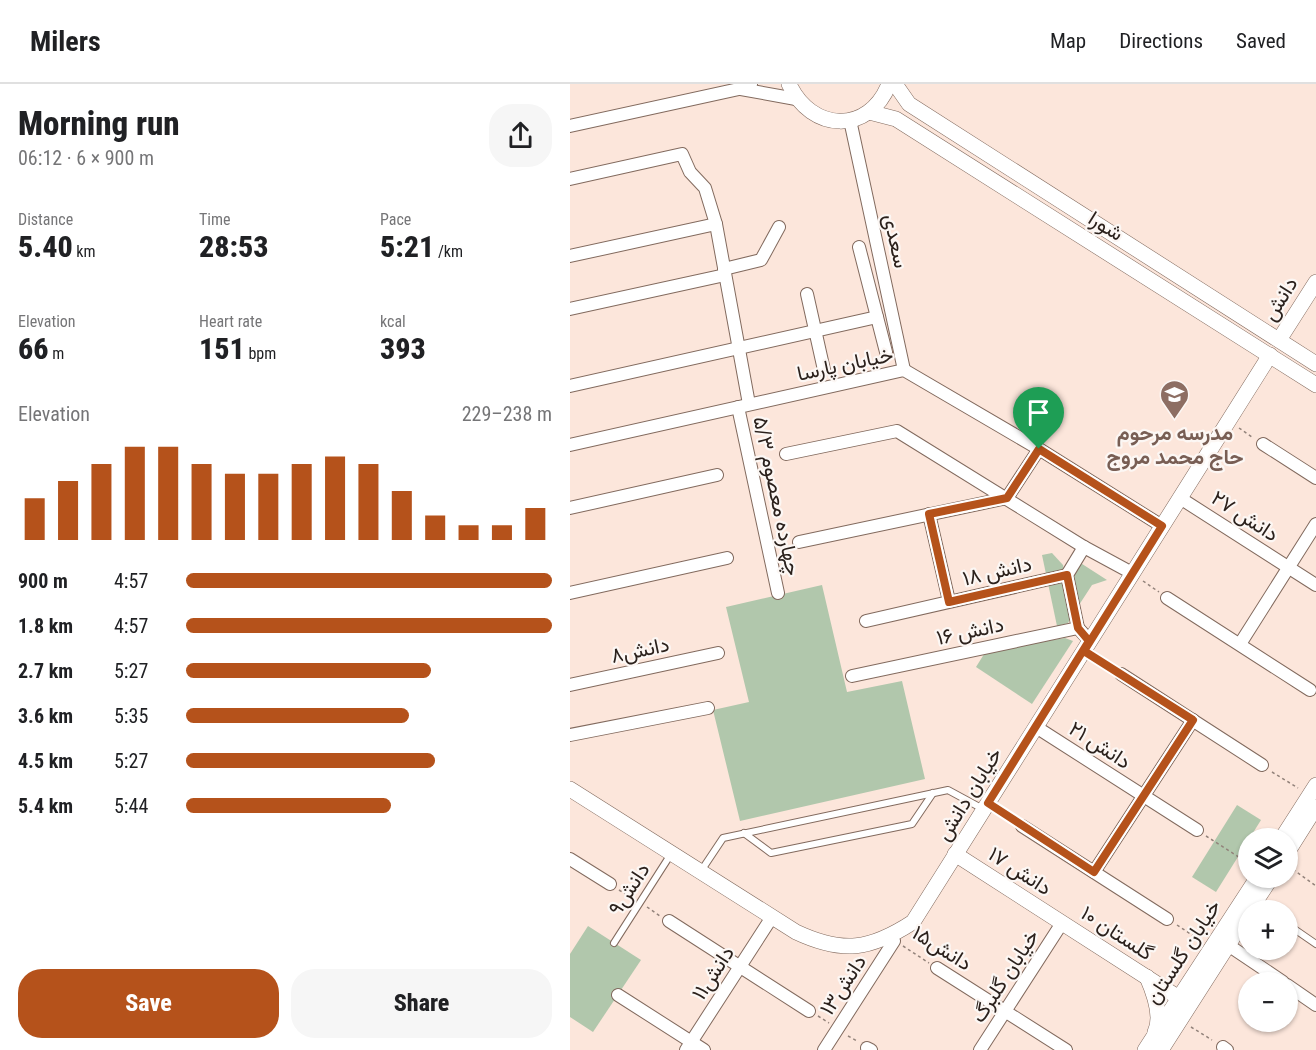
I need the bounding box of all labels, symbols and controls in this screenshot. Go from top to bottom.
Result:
text: Milers [30,25,101,58]
text: Map [1050,29,1086,53]
text: Directions [1119,29,1203,53]
text: Saved [1236,29,1286,53]
text: Morning run [18,104,180,143]
button: share [489,104,552,167]
text: 06:12 · 6 × 900 m [18,146,154,170]
street label: شورا [1084,206,1128,247]
text: Distance [18,210,73,229]
text: Time [199,210,231,229]
text: Pace [380,210,411,229]
street label: سعدی [879,212,913,270]
text: 5.40 [18,229,73,264]
text: 28:53 [199,229,268,264]
text: 5:21 [380,229,434,264]
text: km [73,242,96,261]
text: /km [434,242,463,261]
street label: دانش [1257,273,1303,325]
text: Elevation [18,312,76,331]
text: Heart rate [199,312,262,331]
text: kcal [380,312,406,331]
text: 66 [18,331,49,366]
text: 151 [199,331,245,366]
text: 393 [380,331,426,366]
street label: خیابان پارسا [795,342,896,388]
text: m [49,344,64,363]
text: bpm [245,344,276,363]
school or university icon: مدرسه مرحوم حاج محمد مروج [1159,378,1191,420]
pin [1013,387,1064,449]
icon: arrive [1022,396,1055,429]
text: Elevation [18,402,90,426]
text: 229–238 m [462,402,552,426]
street label: چهارده معصوم ۵/۳ [746,414,806,578]
place label: مدرسه مرحوم حاج محمد مروج [1107,421,1243,471]
street label: دانش ۲۷ [1207,485,1283,547]
street label: دانش ۱۸ [960,551,1034,591]
text: 900 m [18,569,68,593]
text: 4:57 [114,569,148,593]
street label: دانش ۱۶ [934,612,1006,650]
text: 1.8 km [18,614,73,638]
text: 4:57 [114,614,148,638]
street label: دانش۸ [609,632,671,668]
text: 2.7 km [18,659,73,683]
text: 5:27 [114,659,148,683]
text: 3.6 km [18,704,73,728]
text: 5:35 [114,704,148,728]
street label: دانش ۲۱ [1065,716,1135,774]
street label: خیابان دانش [931,743,1007,845]
text: 4.5 km [18,749,73,773]
text: 5:27 [114,749,148,773]
text: 5.4 km [18,794,73,818]
text: 5:44 [114,794,148,818]
map controls [1238,828,1298,1032]
button: layers [1238,828,1298,888]
street label: دانش ۱۷ [984,842,1056,900]
street label: دانش۹ [603,859,655,919]
street label: خیابان گلستان [1140,895,1226,1009]
button: + [1238,900,1298,960]
street label: گلستان ۱۰ [1076,901,1158,965]
street label: دانش۱۵ [908,921,976,975]
street label: خیابان گلبرگ [966,925,1045,1027]
street label: دانش۱۱ [687,942,739,1004]
street label: دانش۱۳ [815,950,871,1020]
button: Save [18,969,279,1038]
button: Share [291,969,552,1038]
button: − [1238,972,1298,1032]

